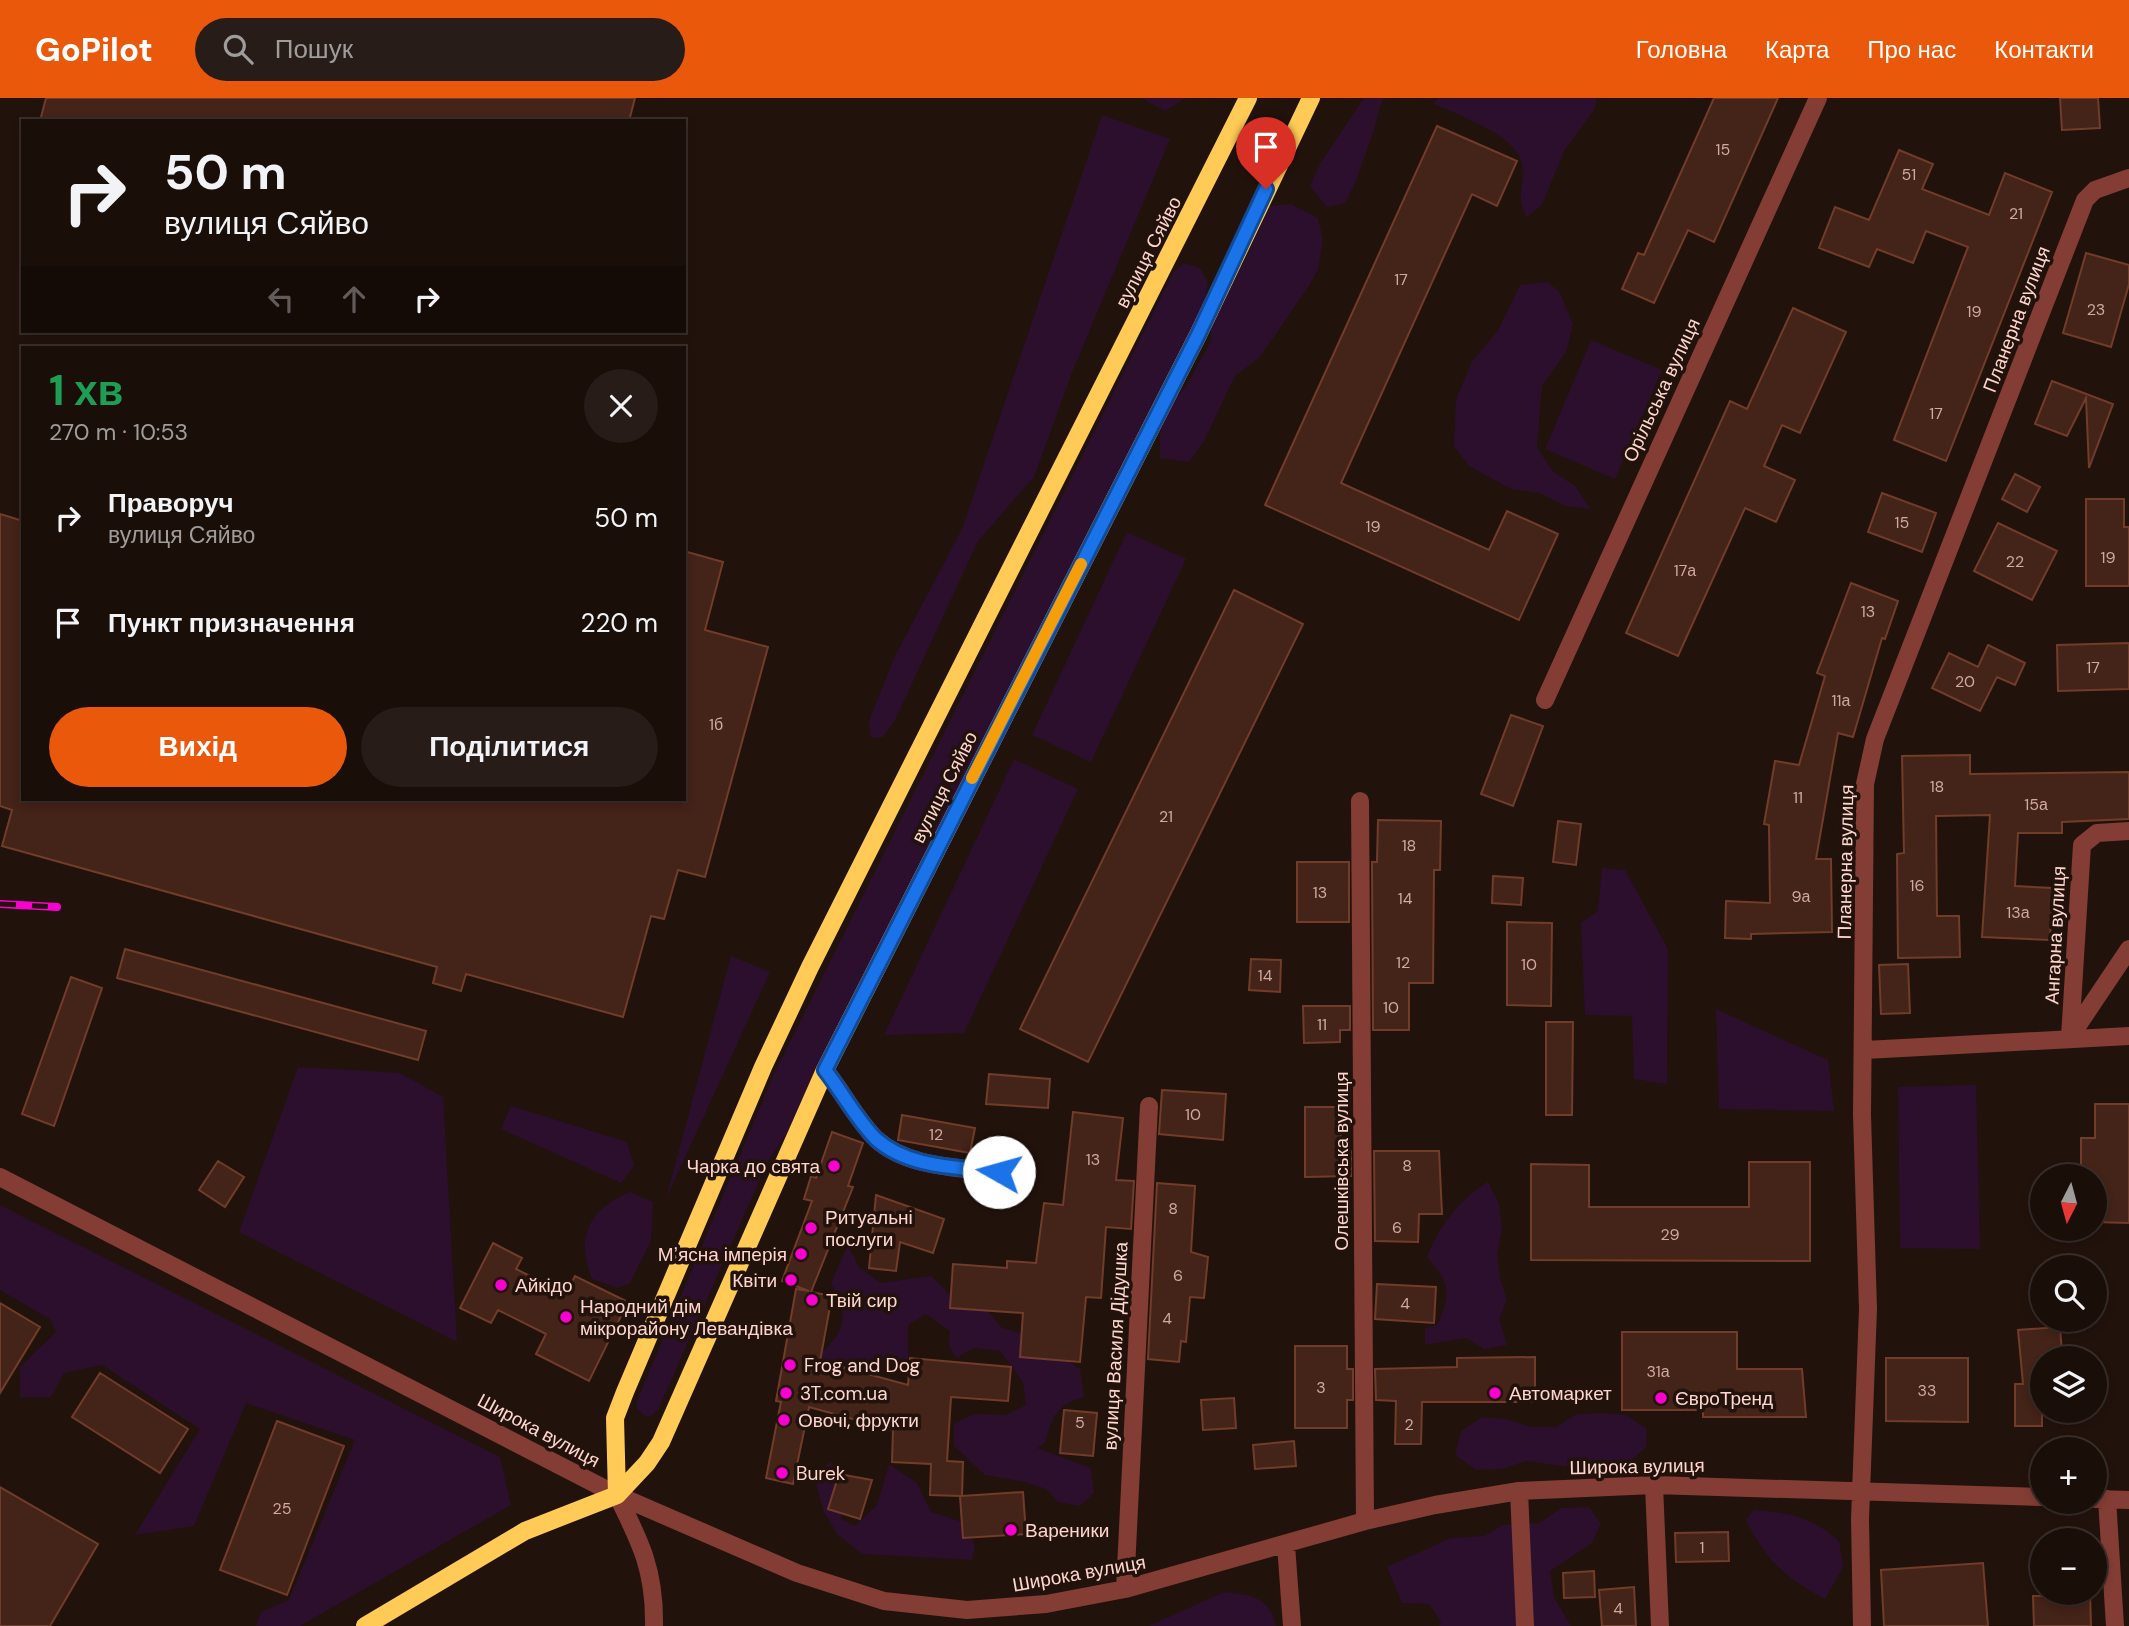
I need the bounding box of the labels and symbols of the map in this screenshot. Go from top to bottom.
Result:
pin [1236,117,1296,189]
house number: 15 [1716,139,1730,160]
house number: 51 [1902,164,1916,185]
street label: вулиця Сяйво [1110,192,1187,312]
house number: 21 [2009,203,2023,224]
street label: Планерна вулиця [1977,242,2056,396]
house number: 17 [1394,269,1408,290]
house number: 23 [2087,299,2105,320]
house number: 19 [1966,301,1982,322]
street label: Орільська вулиця [1617,314,1706,466]
house number: 17 [1929,403,1943,424]
house number: 15 [1895,512,1909,533]
house number: 19 [1365,516,1381,537]
house number: 19 [2100,547,2116,568]
house number: 22 [2006,551,2024,572]
house number: 17а [1674,560,1696,581]
house number: 13 [1861,601,1875,622]
house number: 17 [2086,657,2100,678]
house number: 20 [1955,671,1975,692]
house number: 11а [1832,690,1851,711]
house number: 1б [709,714,723,735]
street label: вулиця Сяйво [906,727,983,847]
house number: 18 [1930,776,1944,797]
street label: Планерна вулиця [1832,784,1859,940]
house number: 11 [1793,787,1803,808]
house number: 15а [2024,794,2048,815]
house number: 21 [1159,806,1173,827]
house number: 18 [1402,835,1416,856]
street label: Ангарна вулиця [2039,865,2072,1005]
house number: 16 [1909,875,1925,896]
house number: 13 [1313,882,1327,903]
house number: 9а [1792,886,1811,907]
house number: 14 [1398,888,1413,909]
house number: 13а [2006,902,2030,923]
house number: 12 [1396,952,1410,973]
house number: 10 [1521,954,1537,975]
house number: 14 [1258,965,1273,986]
house number: 10 [1383,997,1399,1018]
house number: 11 [1317,1014,1327,1035]
street label: Олешківська вулиця [1329,1071,1354,1251]
house number: 10 [1185,1104,1201,1125]
house number: 12 [929,1124,943,1145]
position arrow [962,1135,1036,1209]
house number: 13 [1086,1149,1100,1170]
place label: Чарка до свята [686,1154,820,1179]
house number: 8 [1402,1155,1412,1176]
marker: Чарка до свята [826,1158,842,1174]
north arrow [2030,1164,2107,1241]
house number: 8 [1168,1198,1178,1219]
place label: Ритуальні послуги [825,1205,913,1252]
house number: 6 [1392,1217,1402,1238]
marker: Ритуальні послуги [803,1220,819,1236]
house number: 29 [1660,1224,1680,1245]
street label: вулиця Василя Дідушка [1098,1241,1133,1451]
place label: Мʼясна імперія [658,1242,787,1267]
marker: Мʼясна імперія [793,1246,809,1262]
house number: 6 [1173,1265,1183,1286]
place label: Квіти [732,1268,777,1293]
marker: Квіти [783,1272,799,1288]
place label: Айкідо [515,1273,572,1298]
marker: Айкідо [493,1277,509,1293]
place label: Твій сир [826,1288,897,1313]
marker: Твій сир [804,1292,820,1308]
house number: 4 [1400,1293,1410,1314]
place label: Народний дім мікрорайону Левандівка [580,1294,793,1341]
house number: 4 [1162,1308,1172,1329]
marker: Народний дім мікрорайону Левандівка [558,1309,574,1325]
place label: Frog and Dog [804,1353,921,1378]
marker: Frog and Dog [782,1357,798,1373]
house number: 31а [1646,1361,1670,1382]
house number: 3 [1316,1377,1326,1398]
house number: 33 [1918,1380,1936,1401]
place label: 3T.com.ua [800,1381,888,1406]
place label: Автомаркет [1509,1381,1612,1406]
marker: 3T.com.ua [778,1385,794,1401]
marker: Автомаркет [1487,1385,1503,1401]
place label: ЄвроТренд [1675,1386,1773,1411]
street label: Широка вулиця [473,1388,604,1473]
marker: ЄвроТренд [1653,1390,1669,1406]
place label: Овочі, фрукти [798,1408,919,1433]
marker: Овочі, фрукти [776,1412,792,1428]
house number: 5 [1075,1412,1085,1433]
house number: 2 [1404,1414,1414,1435]
street label: Широка вулиця [1569,1453,1705,1480]
place label: Burek [796,1461,846,1486]
marker: Burek [774,1465,790,1481]
house number: 25 [273,1498,291,1519]
place label: Вареники [1025,1518,1109,1543]
marker: Вареники [1003,1522,1019,1538]
house number: 1 [1700,1537,1705,1558]
street label: Широка вулиця [1010,1549,1148,1598]
house number: 4 [1613,1598,1623,1619]

